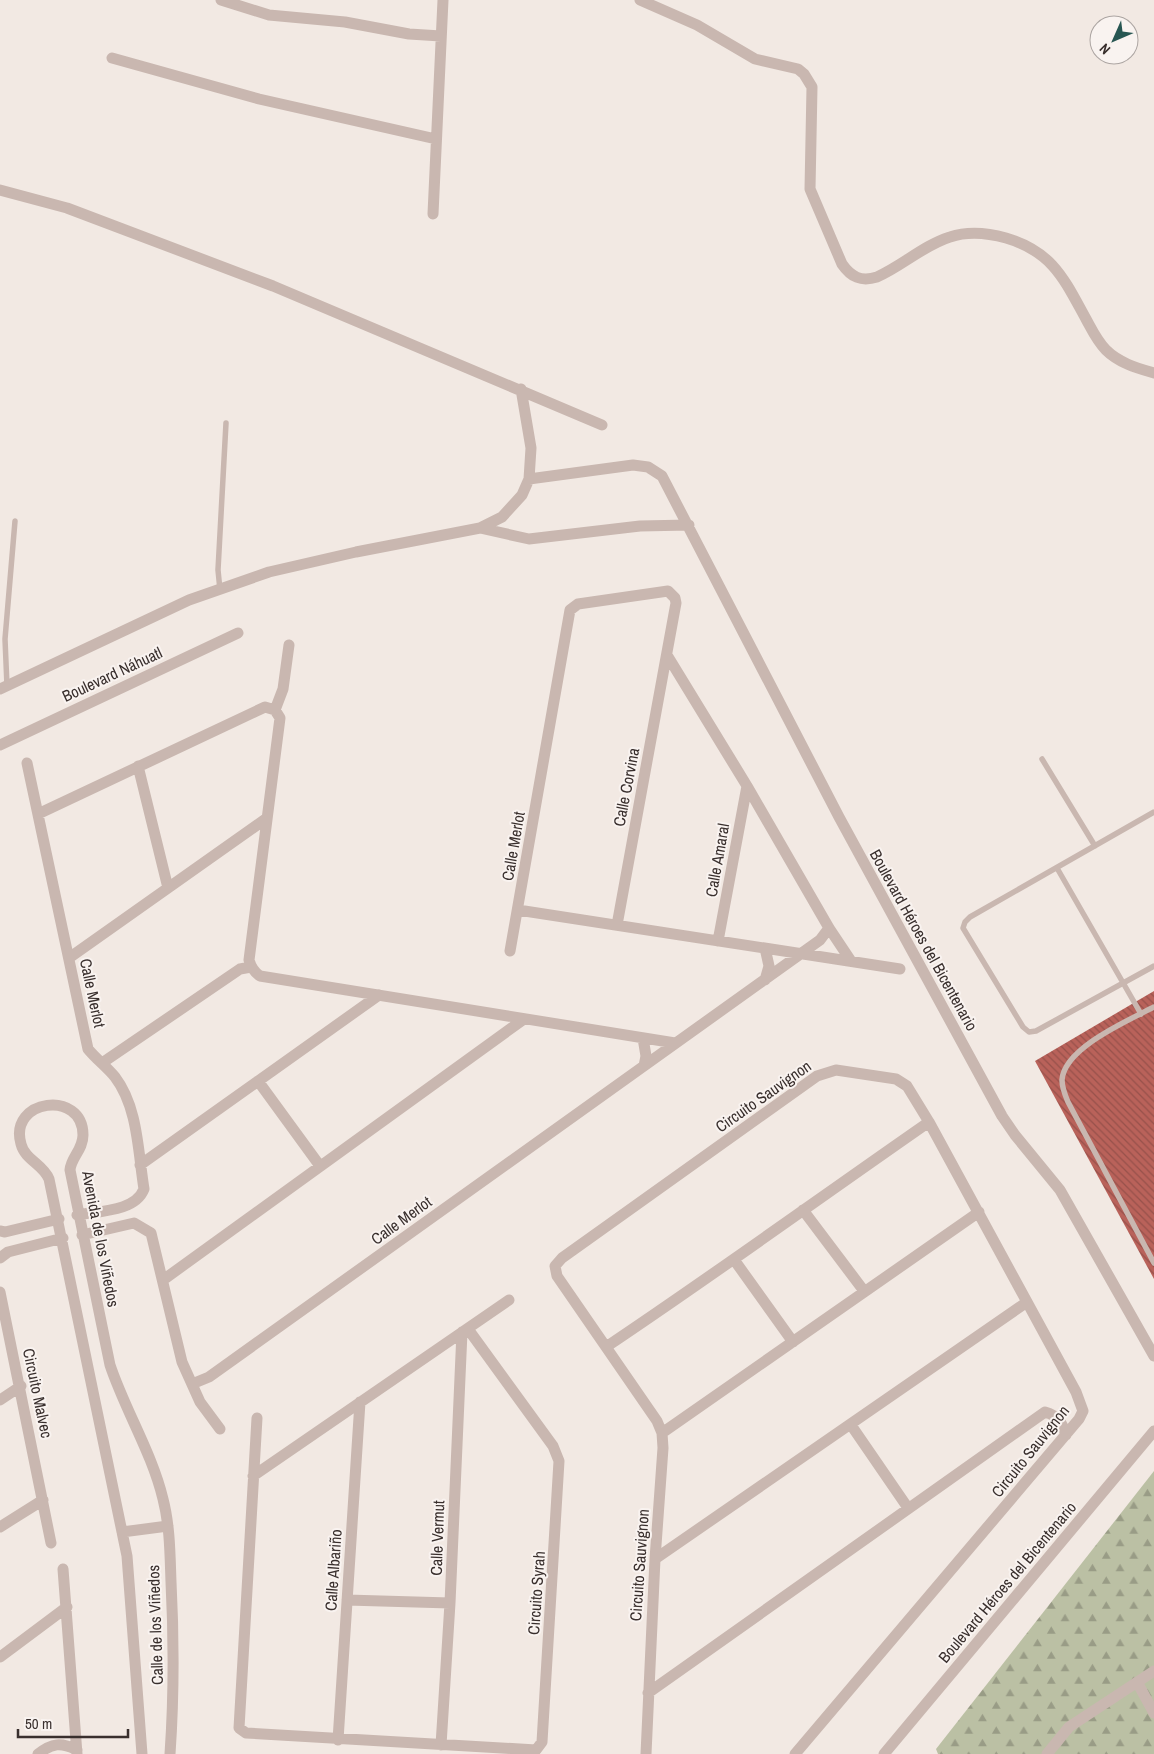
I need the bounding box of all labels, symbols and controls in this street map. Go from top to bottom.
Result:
north arrow [1089,15,1139,65]
text: N [1096,40,1114,58]
street label: Boulevard Náhuatl [58,641,166,707]
street label: Calle Corvina [608,745,645,828]
street label: Calle Merlot [496,809,530,882]
street label: Calle Amaral [700,821,734,899]
street label: Boulevard Héroes del Bicentenario [865,845,983,1035]
street label: Calle Merlot [75,956,111,1030]
street label: Circuito Sauvignon [711,1055,815,1137]
street label: Avenida de los Viñedos [77,1168,125,1309]
street label: Calle Merlot [366,1190,436,1249]
street label: Circuito Malvec [18,1346,58,1440]
street label: Circuito Sauvignon [986,1400,1074,1502]
street label: Boulevard Héroes del Bicentenario [933,1497,1081,1667]
street label: Calle Vermut [425,1500,449,1576]
street label: Circuito Sauvignon [624,1508,654,1622]
street label: Calle Albariño [319,1528,347,1612]
street label: Circuito Syrah [522,1550,550,1636]
street label: Calle de los Viñedos [142,1565,168,1685]
scale bar [18,1706,128,1738]
text: 50 m [25,1713,52,1734]

